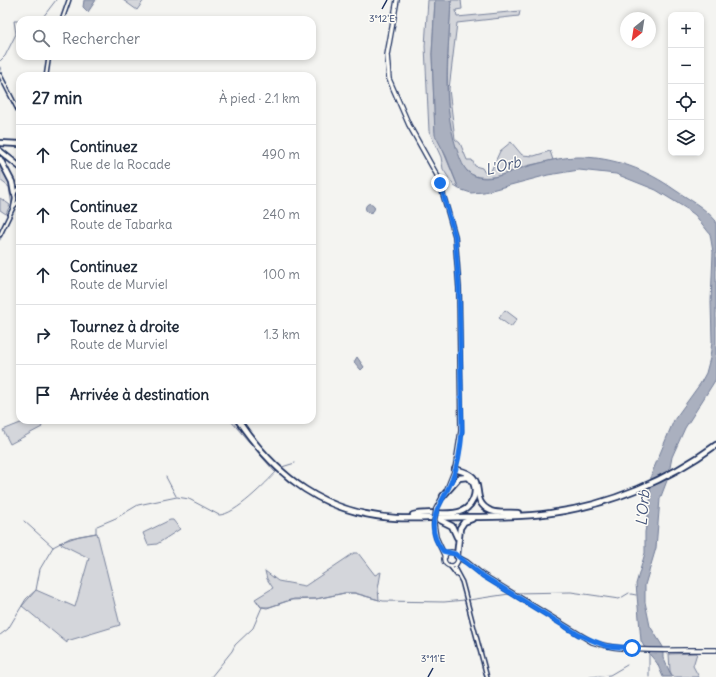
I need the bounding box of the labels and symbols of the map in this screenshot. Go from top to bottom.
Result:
text: 3°12'E [369,12,395,25]
north arrow [620,12,656,48]
water label: L'Orb [483,152,524,179]
route end [431,174,449,192]
water label: L'Orb [631,488,654,527]
route start [623,639,641,657]
text: 3°11'E [421,652,445,665]

